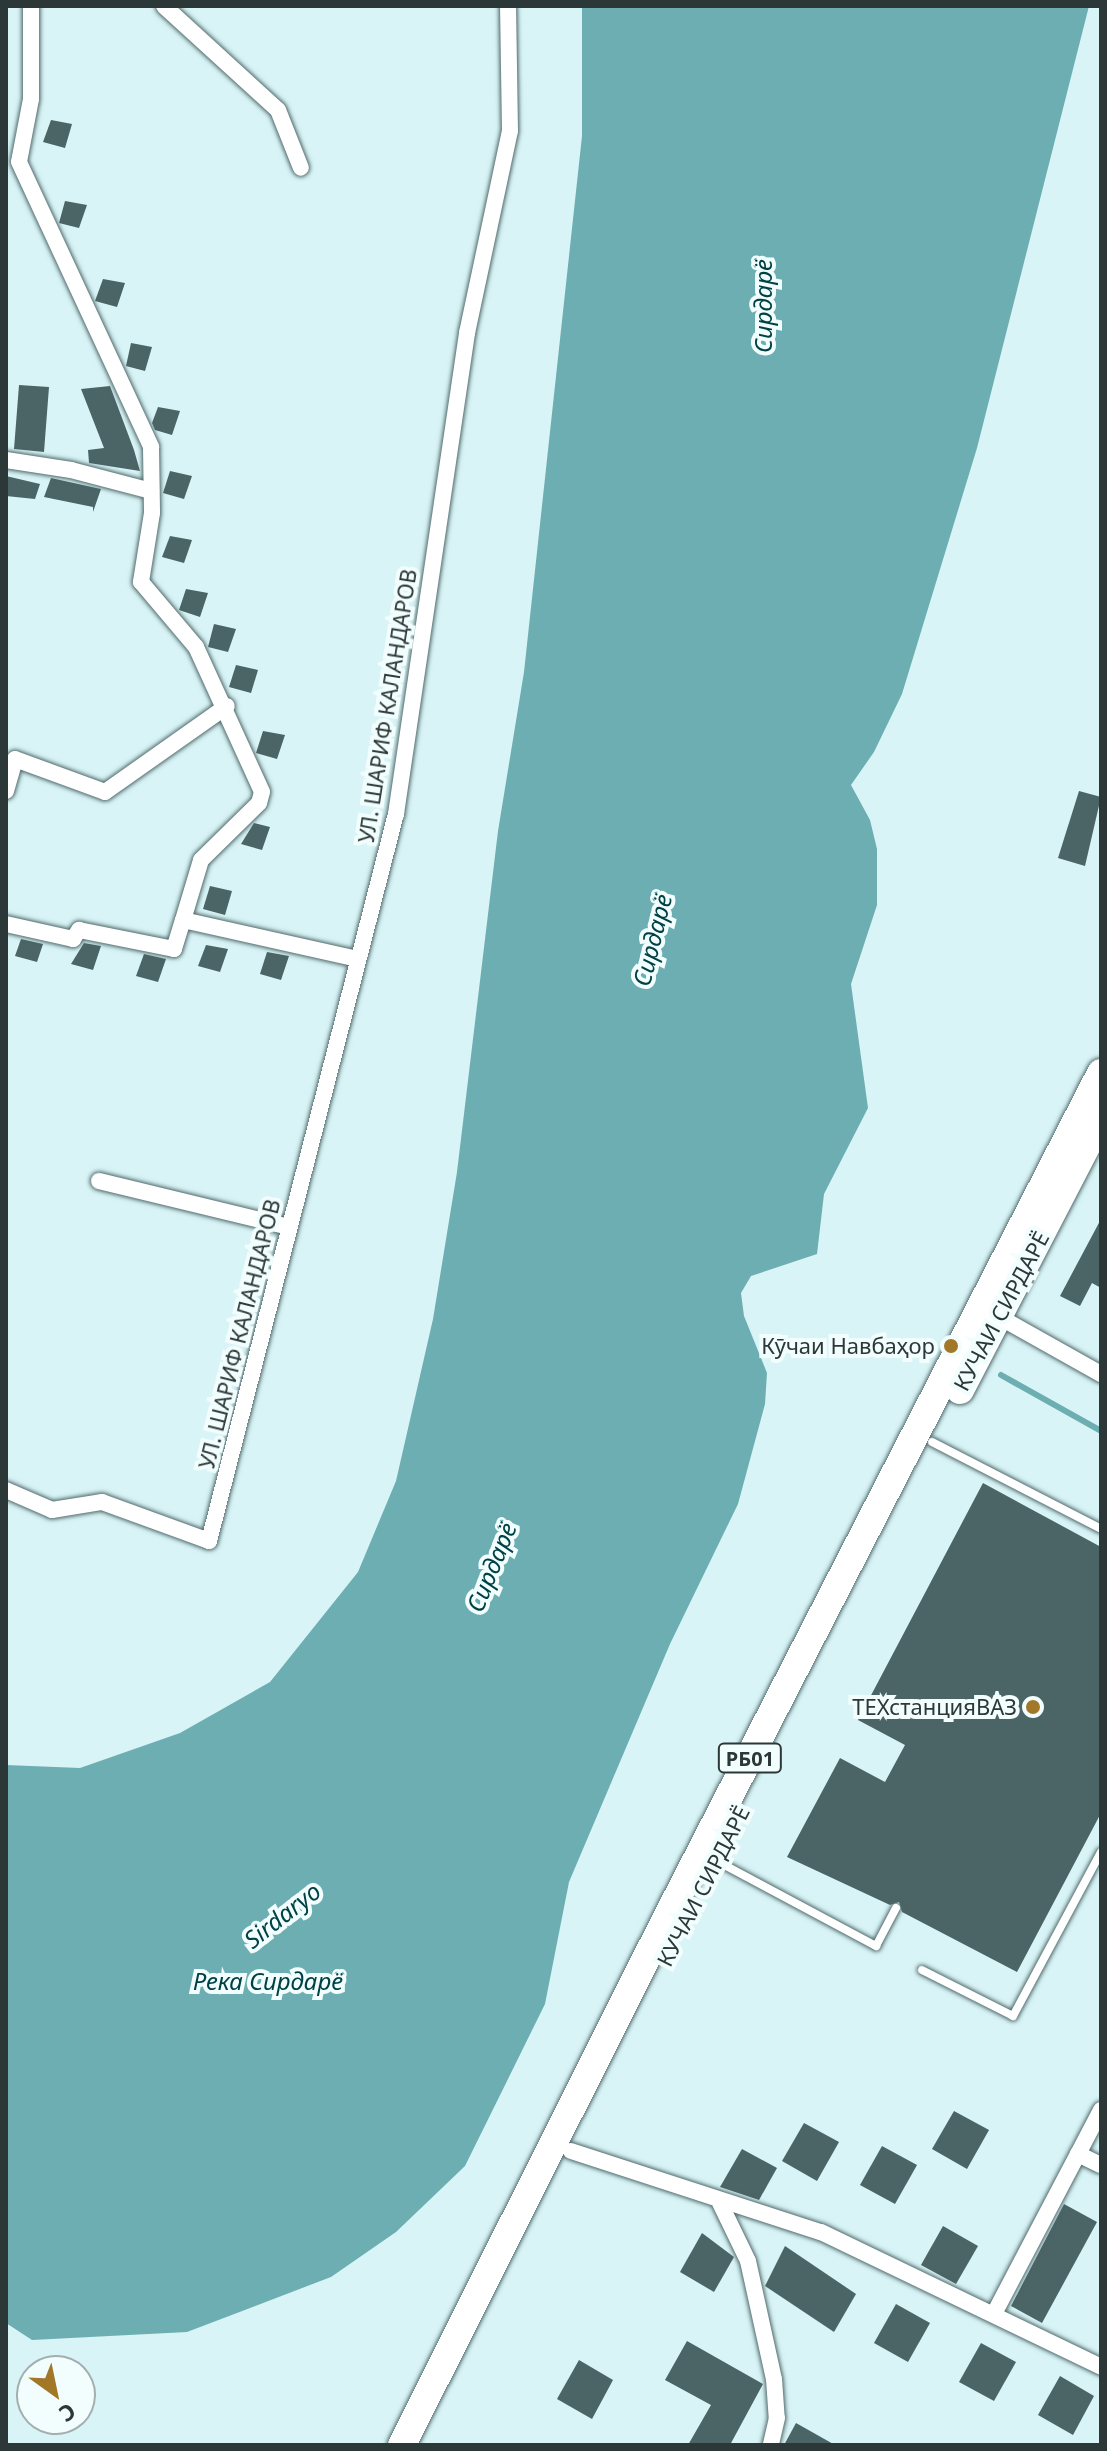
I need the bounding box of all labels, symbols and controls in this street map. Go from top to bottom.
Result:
water label: Сирдарё [749,259,777,353]
street label: УЛ. ШАРИФ КАЛАНДАРОВ [352,567,422,845]
water label: Сирдарё [627,891,677,989]
street label: УЛ. ШАРИФ КАЛАНДАРОВ [193,1196,285,1472]
street label: КУЧАИ СИРДАРЁ [948,1227,1054,1395]
place label: Кӯчаи Навбаҳор [761,1333,935,1359]
marker: Кӯчаи Навбаҳор [942,1337,960,1355]
water label: Сирдарё [460,1518,522,1616]
place label: ТЕХстанцияВАЗ [852,1694,1017,1720]
marker: ТЕХстанцияВАЗ [1024,1698,1042,1716]
road number: РБ01 [716,1742,784,1774]
street label: КУЧАИ СИРДАРЁ [651,1801,755,1971]
water label: Sirdaryo [238,1876,326,1954]
water label: Река Сирдарё [193,1967,343,1995]
north arrow [16,2355,96,2435]
text: С [54,2397,82,2430]

